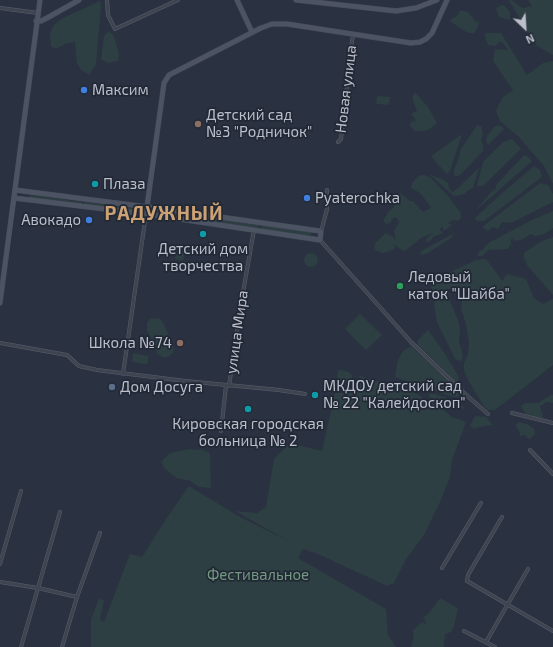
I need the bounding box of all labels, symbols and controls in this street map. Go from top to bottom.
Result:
north arrow [505,8,545,48]
text: N [524,32,537,47]
street label: Новая улица [332,44,360,134]
place label: Максим [92,81,149,99]
marker: Максим [79,85,89,95]
place label: Детский сад №3 "Родничок" [206,106,312,141]
marker: Детский сад №3 "Родничок" [193,119,203,129]
place label: Плаза [103,175,145,193]
marker: Плаза [90,179,100,189]
place label: Pyaterochka [315,189,400,207]
marker: Pyaterochka [302,193,312,203]
district label: РАДУЖНЫЙ [104,203,224,225]
place label: Авокадо [21,211,81,229]
marker: Авокадо [84,215,94,225]
marker: Детский дом творчества [198,229,208,239]
place label: Детский дом творчества [158,240,248,275]
place label: Ледовый каток "Шайба" [408,268,510,303]
marker: Ледовый каток "Шайба" [395,281,405,291]
street label: улица Мира [222,289,252,375]
place label: Школа №74 [89,334,172,352]
marker: Школа №74 [175,338,185,348]
place label: МКДОУ детский сад № 22 "Калейдоскоп" [323,377,465,412]
place label: Дом Досуга [120,378,203,396]
marker: Дом Досуга [107,382,117,392]
marker: МКДОУ детский сад № 22 "Калейдоскоп" [310,390,320,400]
marker: Кировская городская больница № 2 [243,404,253,414]
place label: Кировская городская больница № 2 [172,415,324,450]
park label: Фестивальное [207,566,309,584]

